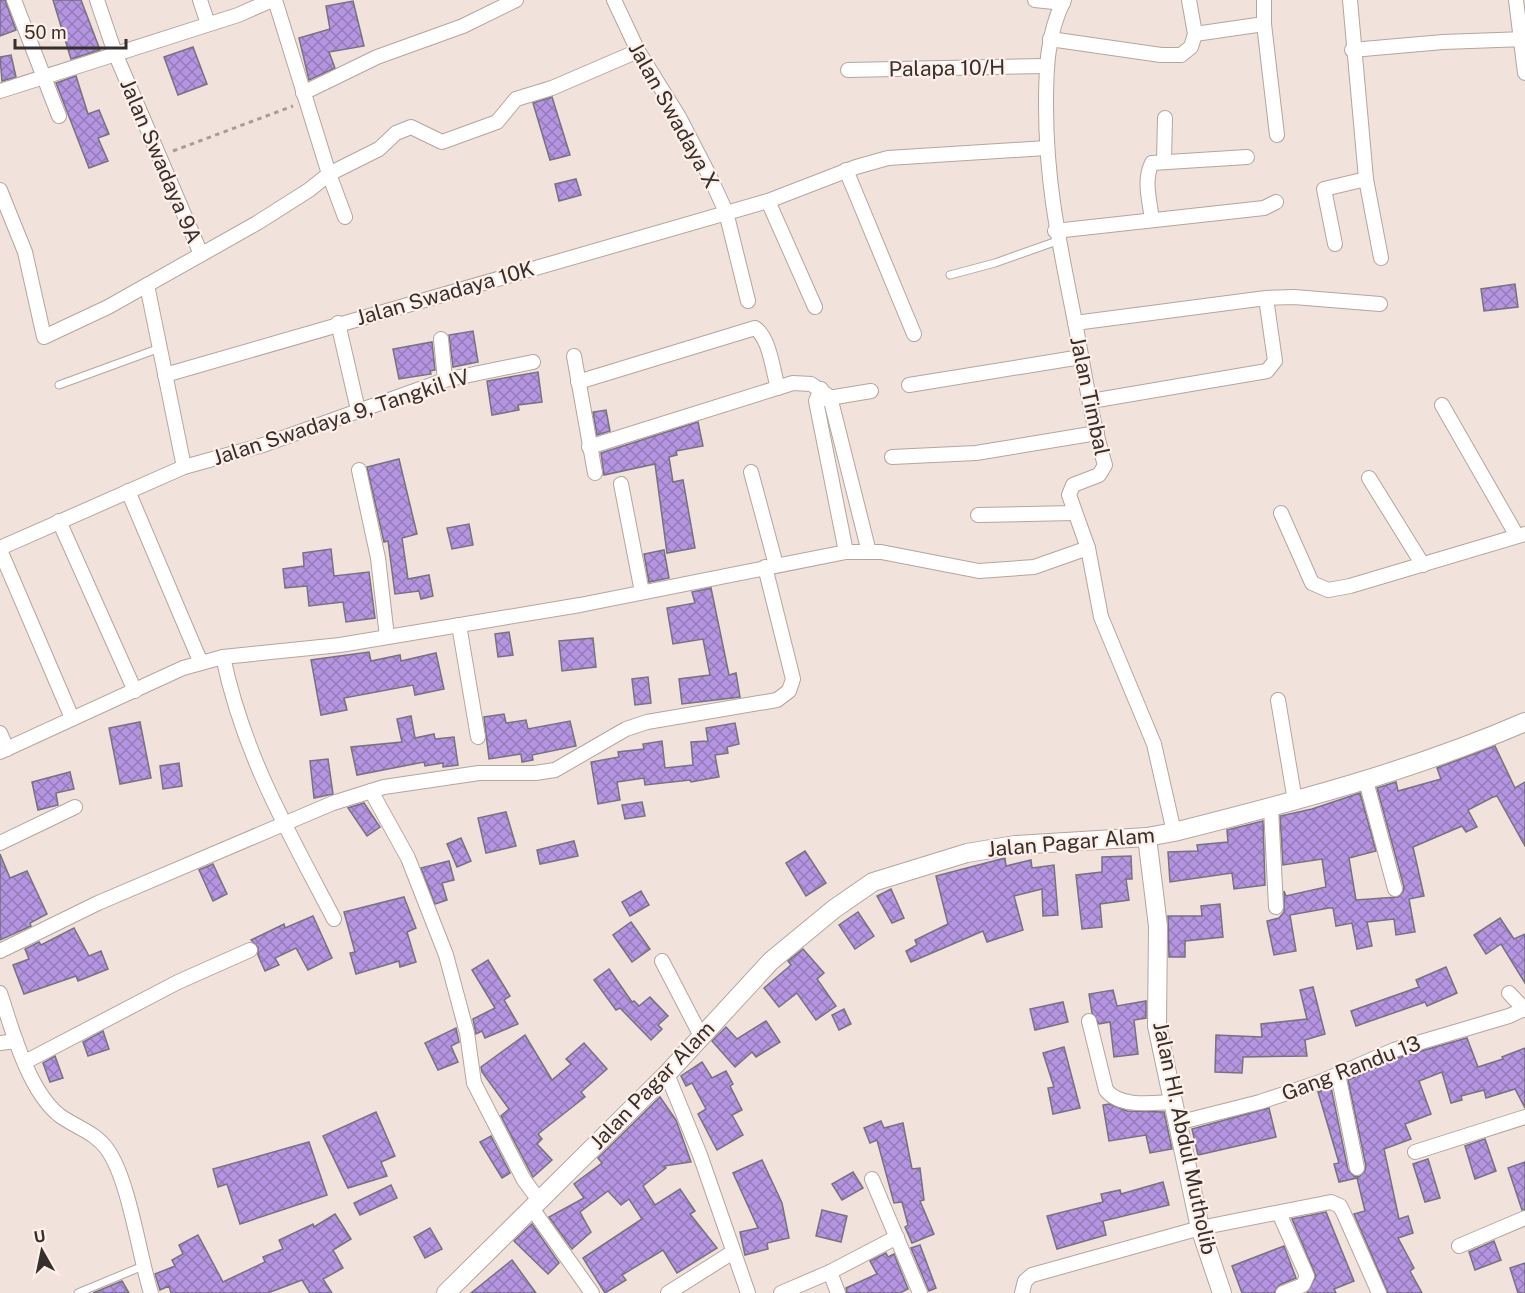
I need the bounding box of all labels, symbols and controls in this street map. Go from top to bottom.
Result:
scale bar [15,12,126,50]
text: 50 m [24,22,67,43]
street label: Jalan Swadaya X [624,38,724,192]
street label: Palapa 10/H [888,54,1006,82]
street label: Jalan Swadaya 9A [115,75,207,247]
street label: Jalan Swadaya 10K [353,256,537,330]
street label: Jalan Timbal [1065,334,1115,458]
street label: Jalan Swadaya 9, Tangkil IV [210,364,472,470]
street label: Jalan Pagar Alam [986,822,1156,862]
street label: Jalan Pagar Alam [585,1016,719,1154]
street label: Jalan HI. Abdul Mutholib [1148,1019,1222,1257]
street label: Gang Randu 13 [1278,1030,1424,1106]
north arrow [12,1221,72,1281]
text: U [33,1226,47,1247]

